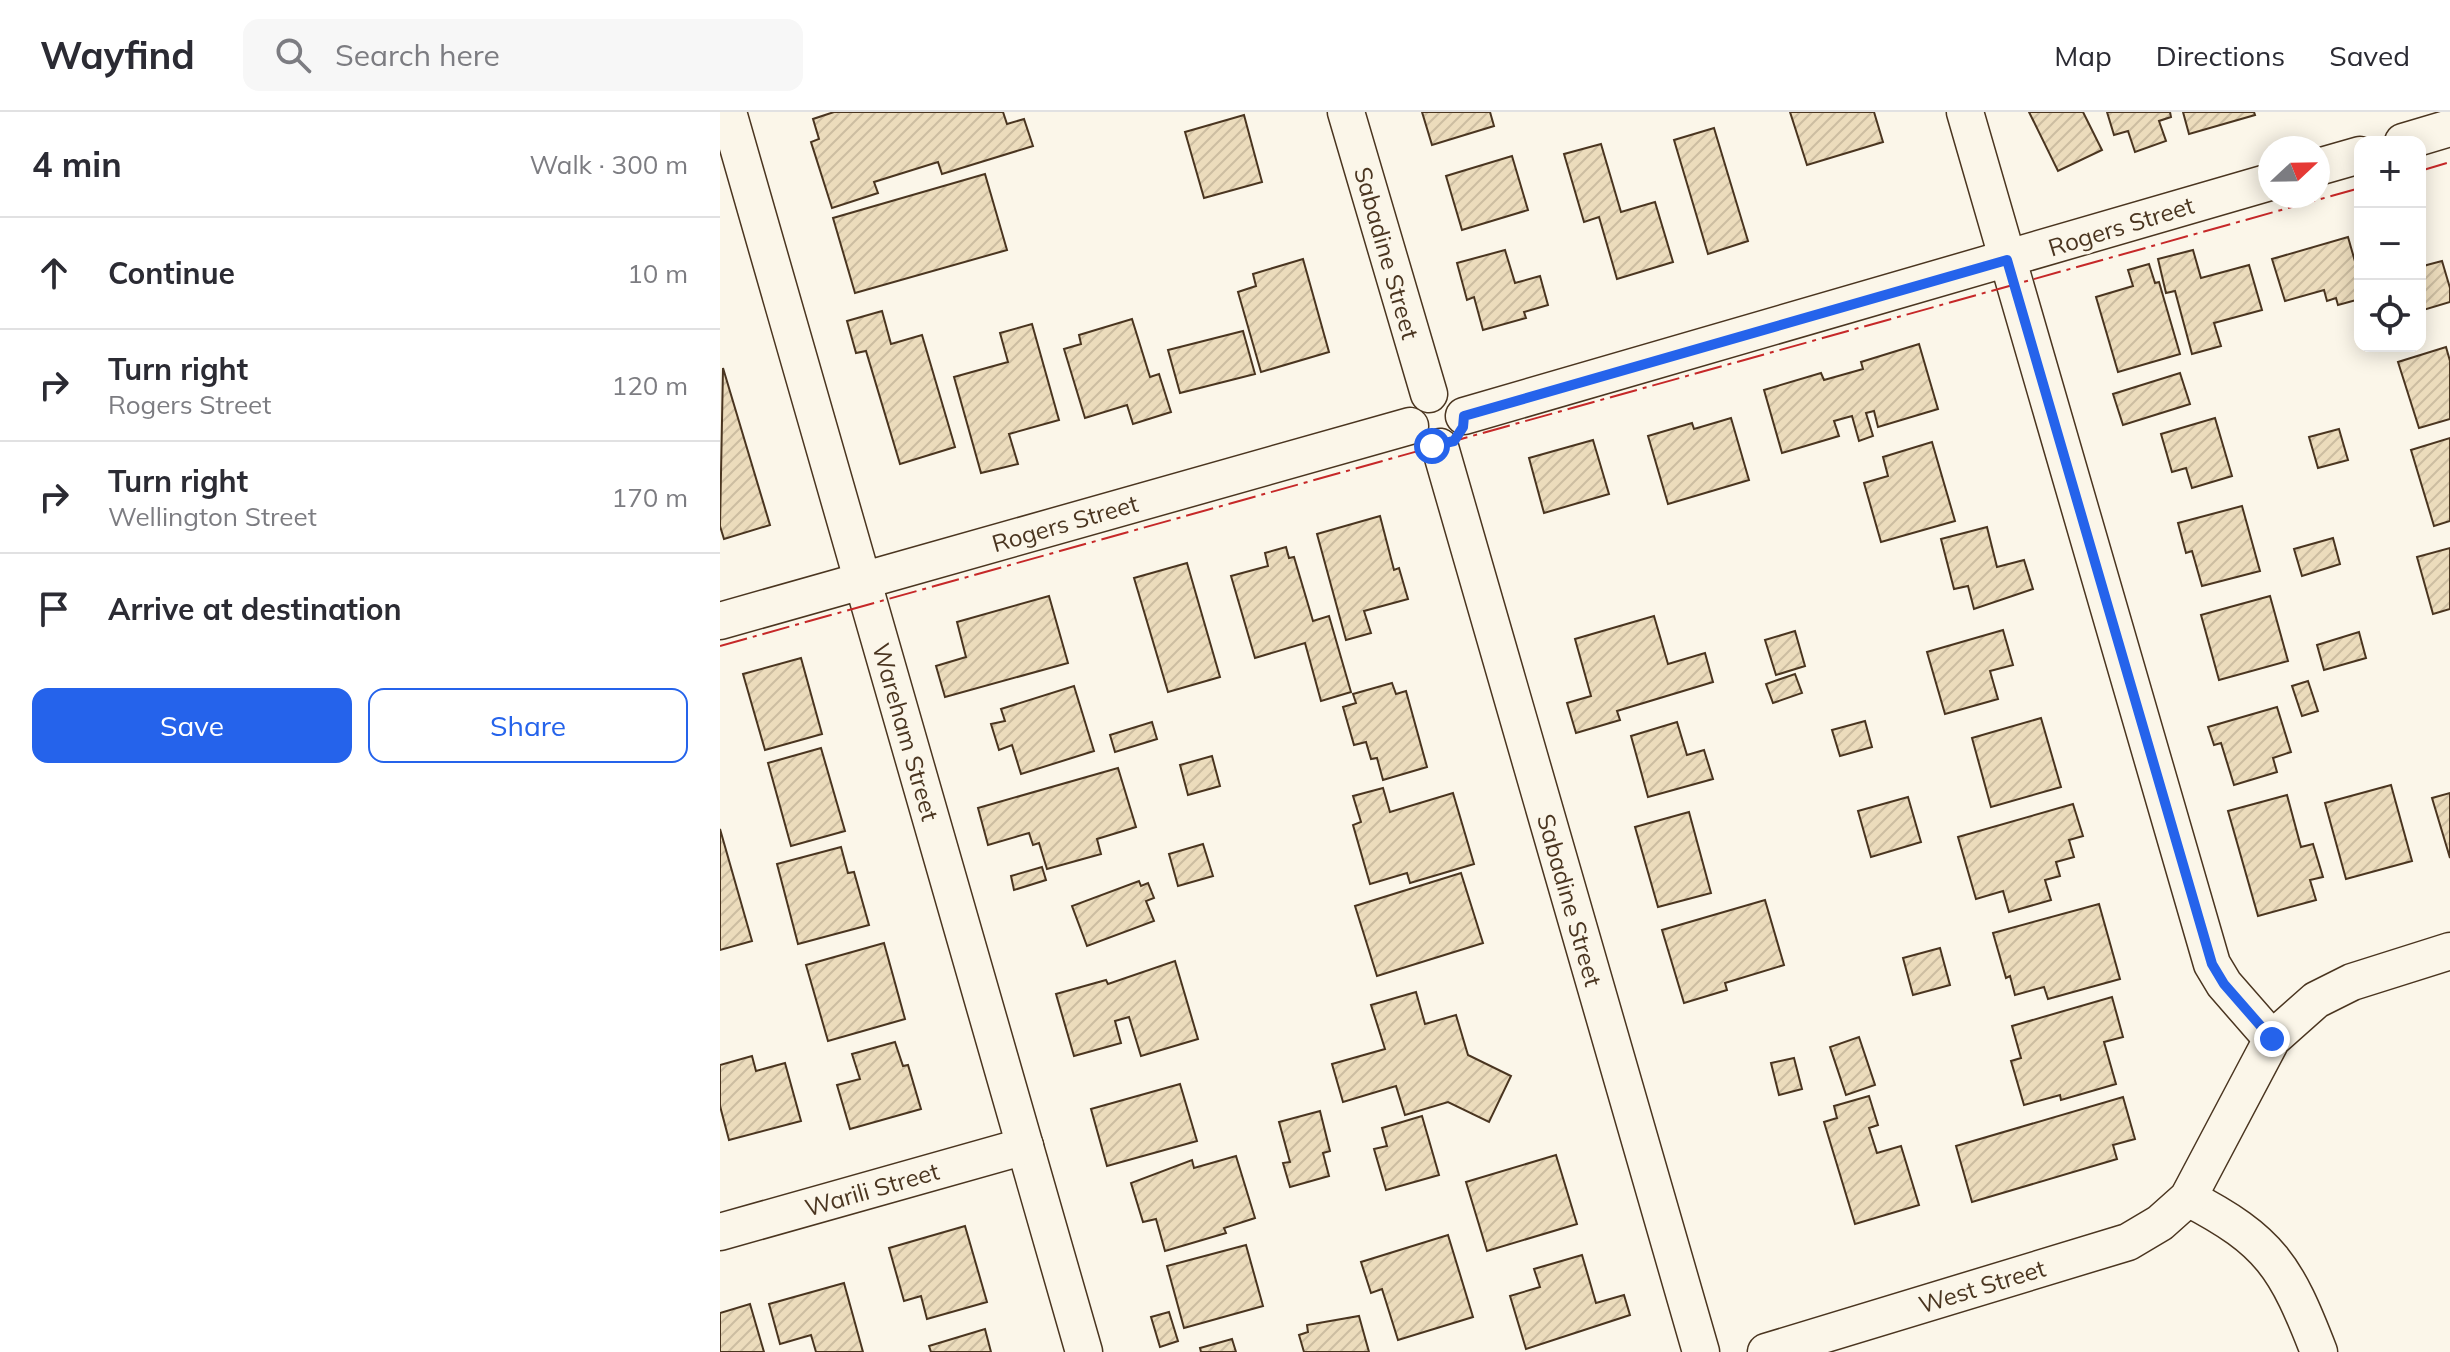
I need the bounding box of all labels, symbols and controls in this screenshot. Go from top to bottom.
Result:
search box [243,19,803,91]
text: Wayfind [40,31,195,79]
icon: search [271,33,315,77]
text: Search here [335,36,500,74]
text: Map [2054,38,2112,73]
text: Directions [2156,38,2285,73]
text: Saved [2329,38,2410,73]
north arrow [2258,136,2330,208]
map controls [2354,136,2426,352]
button: + [2354,136,2426,208]
text: 4 min [32,143,122,186]
text: Walk · 300 m [529,148,688,181]
street label: Sabadine Street [1348,163,1426,343]
street label: Rogers Street [2045,190,2197,262]
button: − [2354,208,2426,280]
icon: ahead [32,251,76,295]
text: Continue [108,254,235,292]
text: 10 m [627,257,688,290]
button: locate [2354,280,2426,352]
text: Turn right [108,350,248,388]
icon: right [32,363,76,407]
text: 120 m [612,369,688,402]
text: Rogers Street [108,388,271,421]
route start [1414,428,1450,464]
text: Turn right [108,462,248,500]
icon: right [32,475,76,519]
text: 170 m [612,481,688,514]
street label: Rogers Street [988,488,1142,558]
text: Wellington Street [108,500,317,533]
icon: arrive [32,587,76,631]
text: Arrive at destination [108,590,402,628]
street label: Wareham Street [866,640,946,824]
button: Save [32,688,352,763]
button: Share [368,688,688,763]
street label: Sabadine Street [1531,810,1609,990]
route end [2254,1021,2290,1057]
street label: Warili Street [801,1156,943,1222]
street label: West Street [1915,1252,2049,1320]

